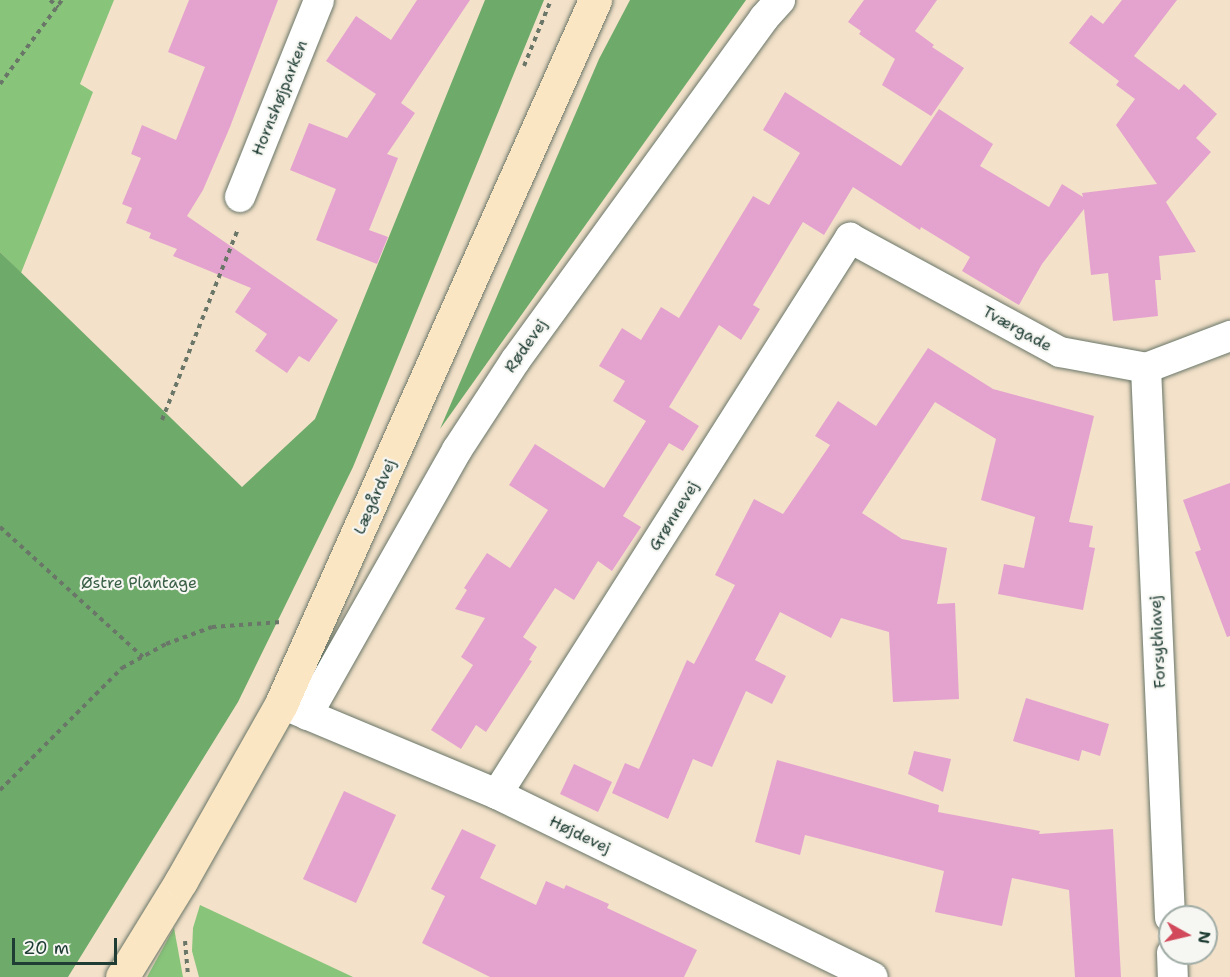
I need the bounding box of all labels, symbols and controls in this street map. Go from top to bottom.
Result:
street label: Hornshøjparken [248,37,312,159]
street label: Tværgade [979,302,1055,356]
street label: Rødevej [501,316,551,376]
street label: Lægårdvej [350,456,400,538]
street label: Grønnevej [645,478,703,554]
park label: Østre Plantage [81,573,197,593]
street label: Forsythiavej [1146,595,1170,689]
street label: Højdevej [546,812,614,858]
north arrow [1158,905,1218,965]
scale bar [15,926,120,964]
text: N [1193,930,1216,945]
text: 20 m [23,936,69,960]

